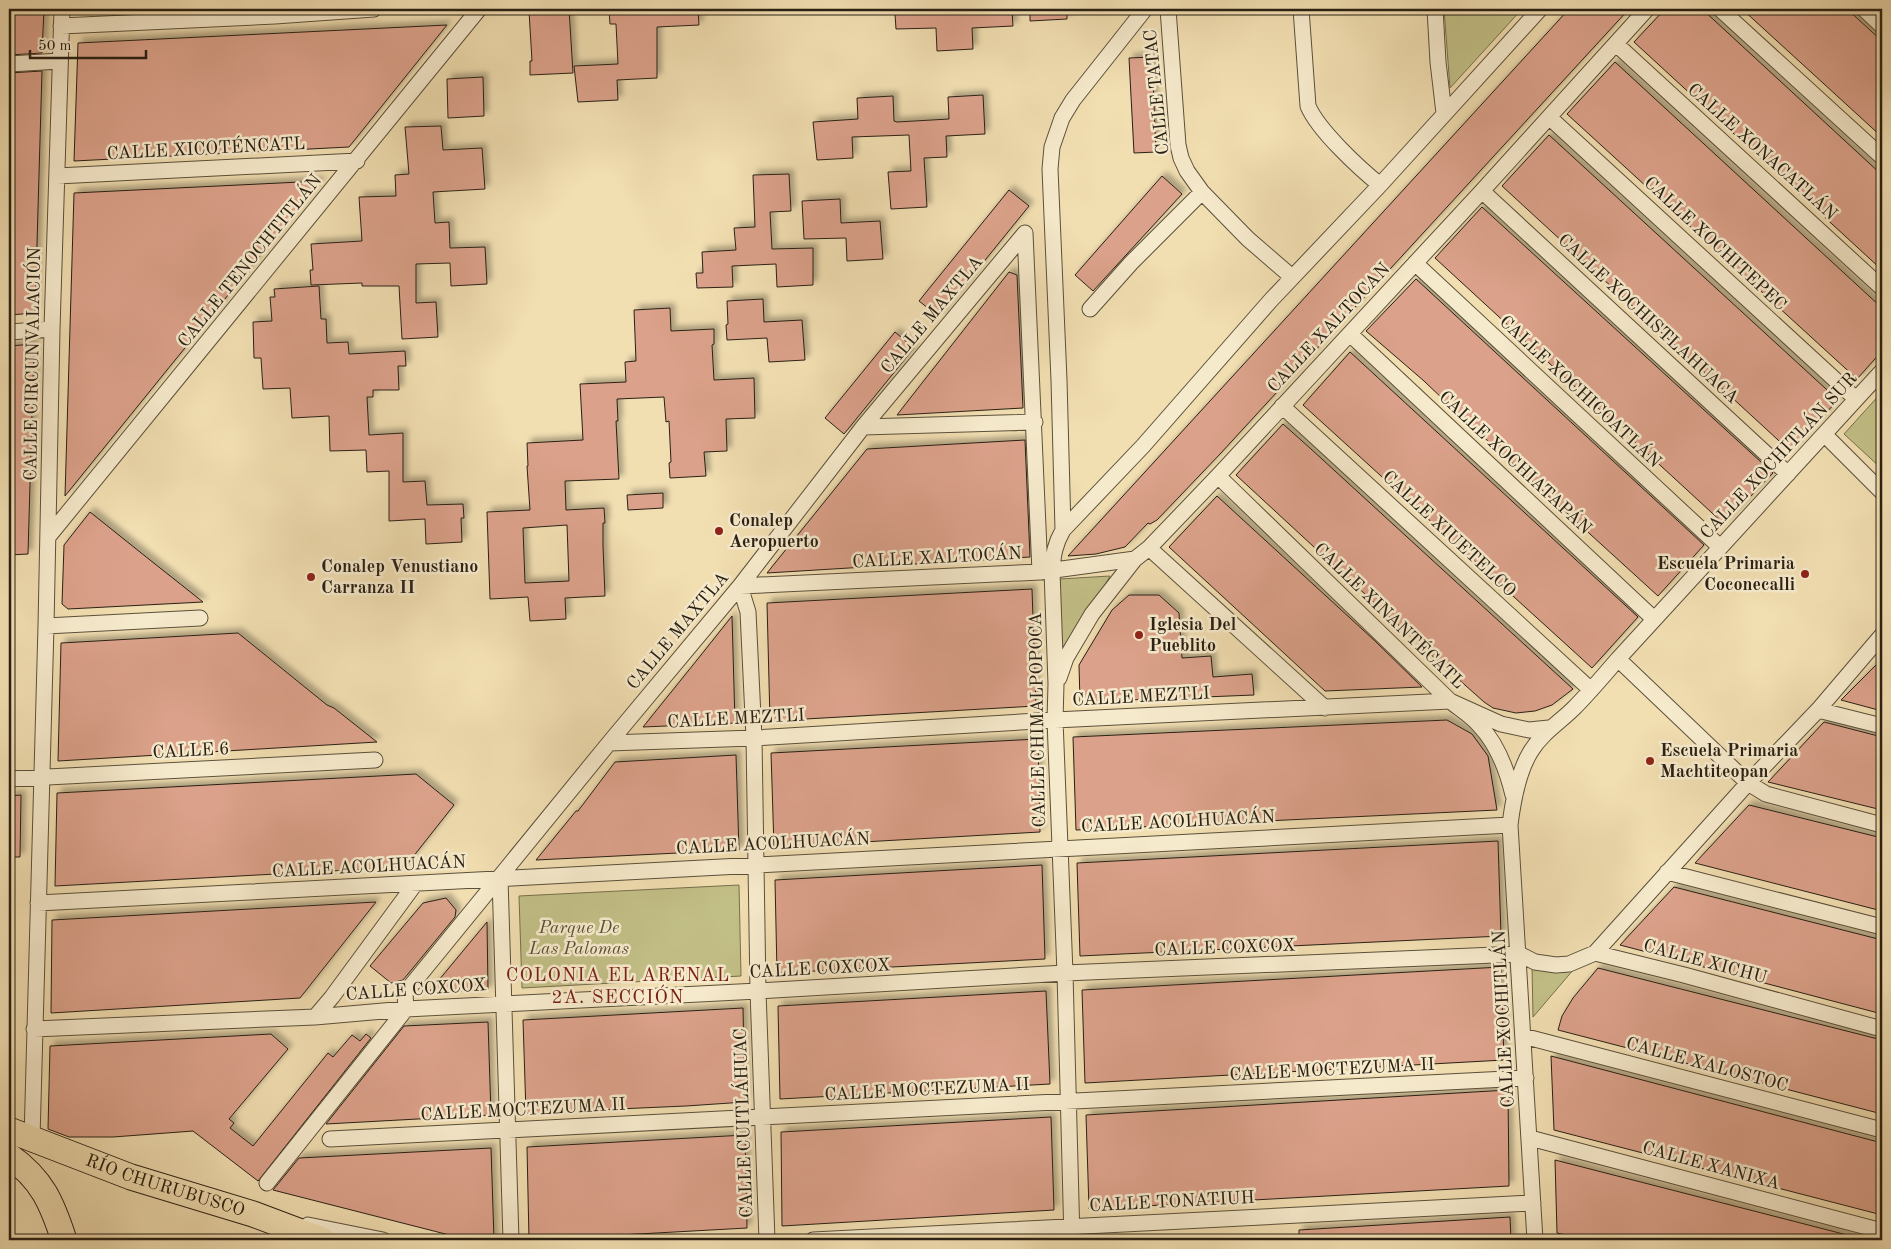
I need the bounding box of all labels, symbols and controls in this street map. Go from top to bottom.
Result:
scale bar [30,28,146,60]
street label: CALLE TATAC [1141,28,1173,156]
text: 50 m [38,39,72,54]
street label: CALLE XONACATLÁN [1684,77,1843,224]
street label: CALLE XICOTÉNCATL [106,131,306,163]
street label: CALLE TENOCHTITLÁN [172,168,325,351]
street label: CALLE XOCHITEPEC [1640,173,1790,315]
street label: CALLE XOCHISTLAHUACA [1554,231,1742,407]
street label: CALLE CIRCUNVALACIÓN [17,247,44,481]
street label: CALLE MAXTLA [878,253,986,377]
street label: CALLE XALTOCAN [1264,260,1394,396]
street label: CALLE XOCHICOATLÁN [1496,310,1667,472]
street label: CALLE XOCHITLÁN SUR [1694,366,1861,543]
street label: CALLE XOCHIATAPÁN [1435,385,1598,538]
street label: CALLE XIUETELCO [1379,468,1519,600]
place label: Conalep Aeropuerto [729,512,819,551]
marker: Conalep Aeropuerto [713,525,725,537]
street label: CALLE XINANTÉCATL [1310,537,1470,692]
street label: CALLE XALTOCÁN [851,541,1022,571]
place label: Escuela Primaria Coconecalli [1657,555,1795,594]
place label: Conalep Venustiano Carranza II [321,558,478,597]
marker: Escuela Primaria Coconecalli [1799,568,1811,580]
street label: CALLE MAXTLA [624,569,732,693]
marker: Conalep Venustiano Carranza II [305,571,317,583]
street label: CALLE CHIMALPOPOCA [1027,612,1049,828]
place label: Iglesia Del Pueblito [1149,616,1237,655]
marker: Iglesia Del Pueblito [1133,629,1145,641]
street label: CALLE MEZTLI [1072,684,1210,710]
street label: CALLE MEZTLI [667,706,805,732]
street label: CALLE 6 [152,740,230,762]
place label: Escuela Primaria Machtiteopan [1660,742,1798,781]
marker: Escuela Primaria Machtiteopan [1644,755,1656,767]
street label: CALLE ACOLHUACÁN [1080,804,1276,836]
street label: CALLE ACOLHUACÁN [675,826,871,858]
street label: CALLE ACOLHUACÁN [271,849,467,881]
park label: Parque De Las Palomas [528,919,630,958]
street label: CALLE XOCHITLÁN [1486,930,1518,1109]
street label: CALLE COXCOX [1154,937,1296,959]
street label: CALLE XICHU [1641,937,1769,987]
street label: CALLE COXCOX [749,956,891,982]
district label: COLONIA EL ARENAL 2A. SECCIÓN [506,967,730,1008]
street label: CALLE COXCOX [345,976,488,1004]
street label: CALLE CUITLÁHUAC [728,1028,756,1218]
street label: CALLE XALOSTOC [1624,1035,1790,1095]
street label: CALLE MOCTEZUMA II [1229,1056,1435,1084]
street label: CALLE MOCTEZUMA II [824,1076,1030,1104]
street label: CALLE MOCTEZUMA II [420,1096,626,1124]
street label: CALLE XANIXA [1640,1139,1782,1193]
street label: RÍO CHURUBUSCO [83,1151,247,1220]
street label: CALLE TONATIUH [1089,1189,1255,1215]

